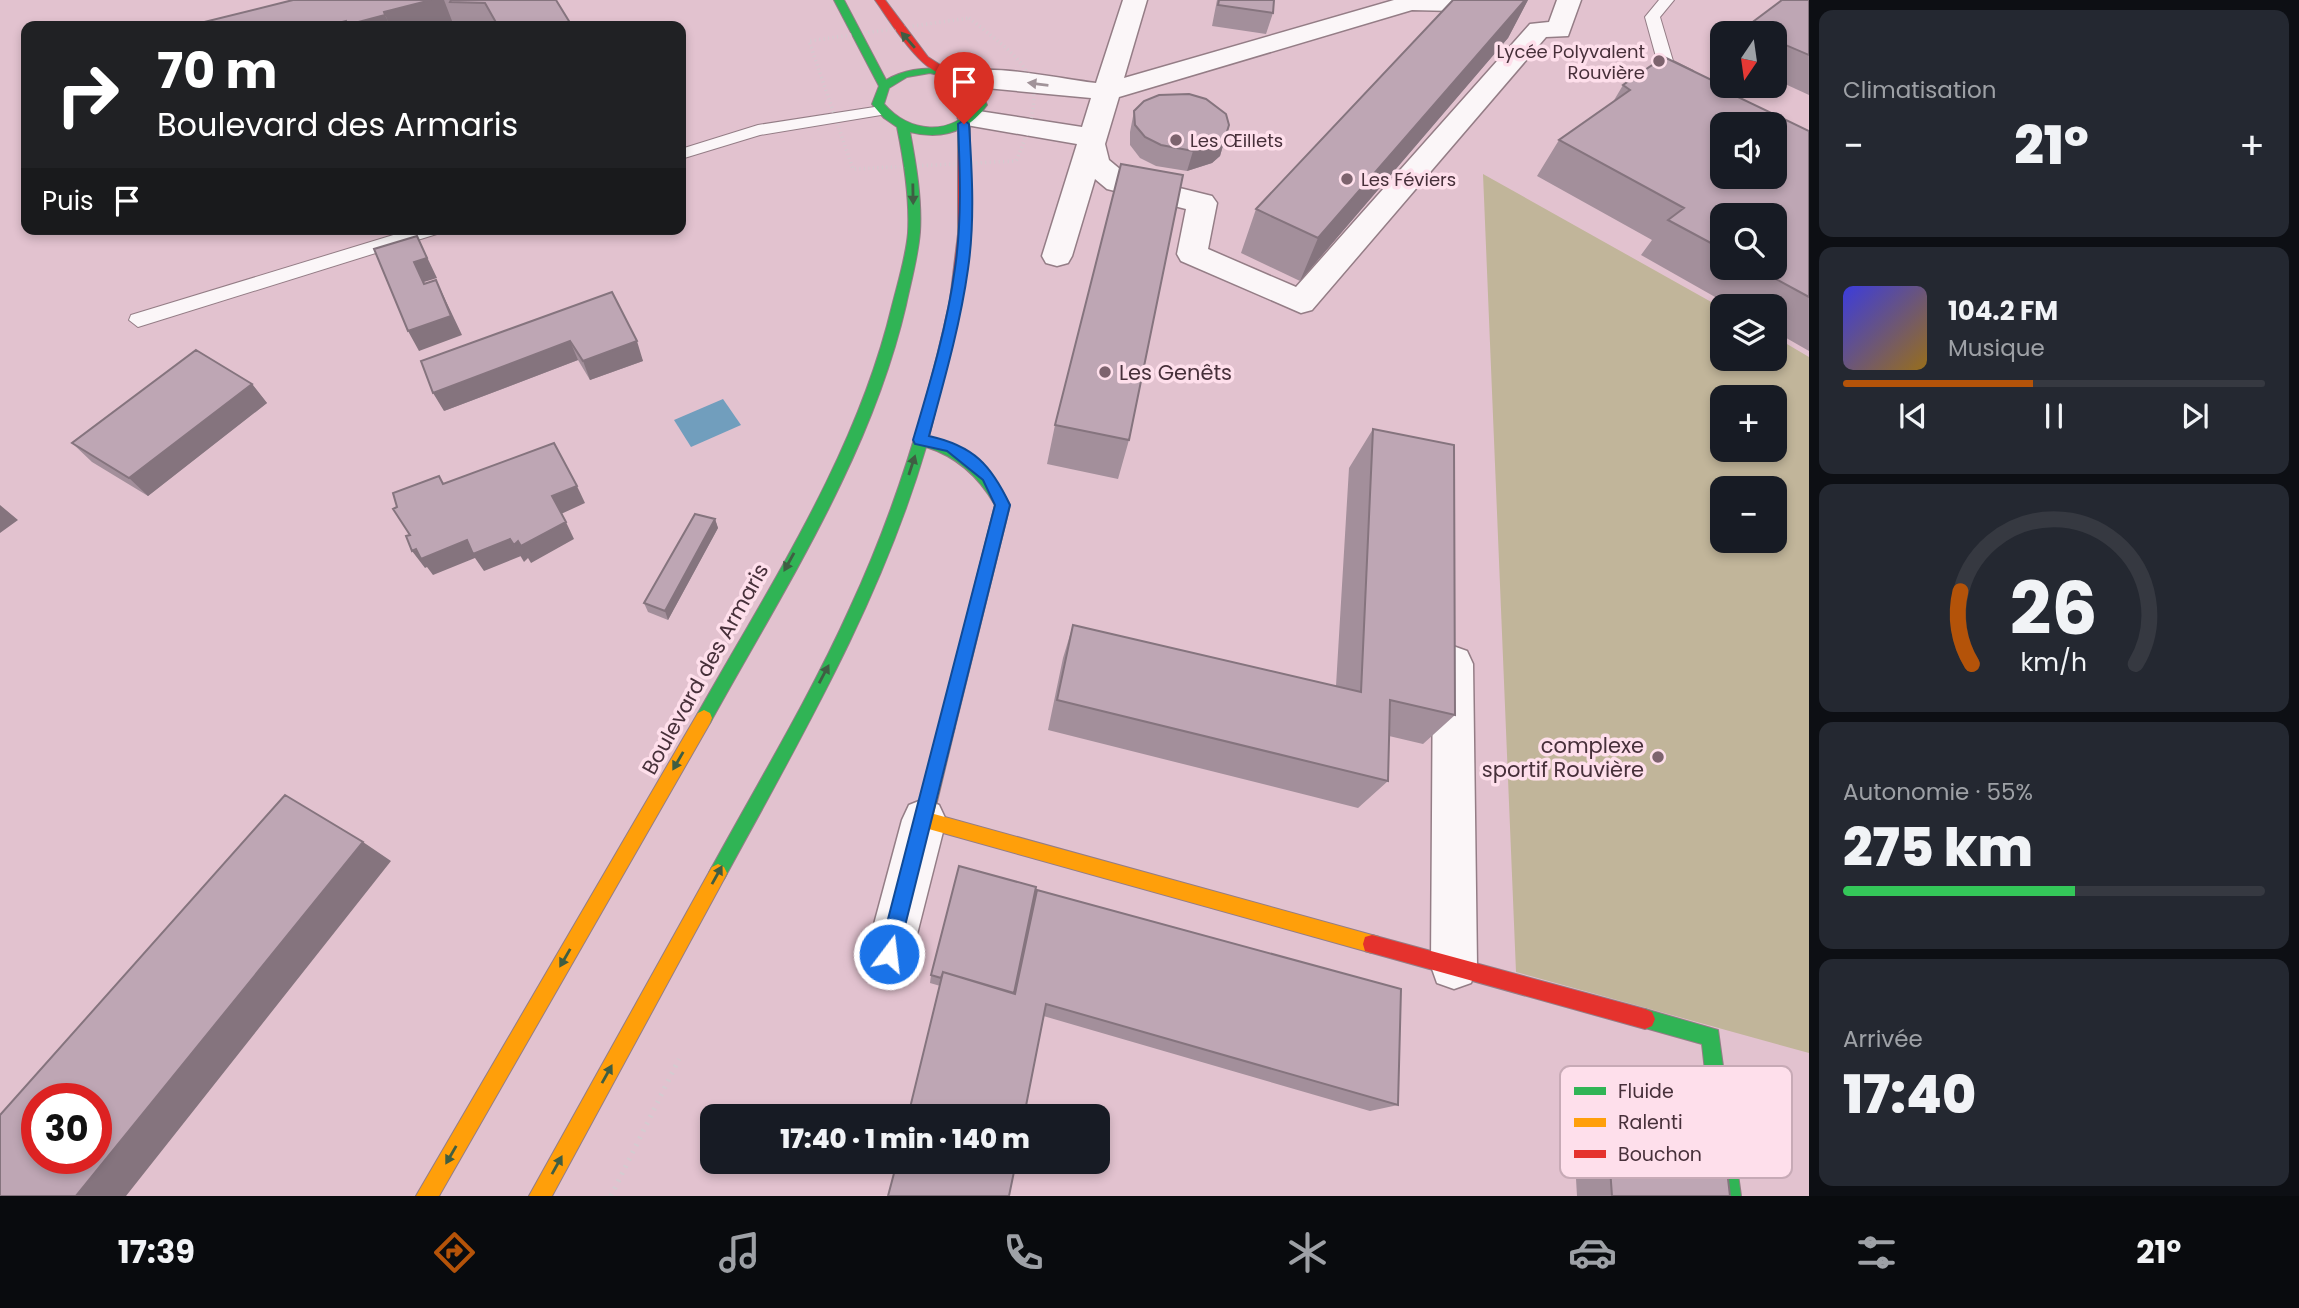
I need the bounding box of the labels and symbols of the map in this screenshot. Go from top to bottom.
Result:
north arrow [1710,21,1787,98]
one-way arrow [901,31,916,48]
place label: Lycée Polyvalent Rouvière [1497,39,1645,85]
pin [934,52,994,124]
marker: Lycée Polyvalent Rouvière [1651,53,1667,69]
one-way arrow [1027,78,1049,89]
place label: Les Œillets [1190,128,1283,153]
marker: Les Œillets [1168,132,1184,148]
place label: Les Féviers [1361,167,1456,192]
marker: Les Féviers [1339,171,1355,187]
one-way arrow [907,183,919,205]
place label: Les Genêts [1119,358,1232,387]
marker: Les Genêts [1097,364,1113,380]
one-way arrow [908,454,918,475]
one-way arrow [783,553,795,572]
street label: Boulevard des Armaris [635,558,775,780]
one-way arrow [819,664,830,684]
place label: complexe sportif Rouvière [1482,731,1644,784]
marker: complexe sportif Rouvière [1650,749,1666,765]
one-way arrow [672,752,685,771]
one-way arrow [710,864,722,884]
position arrow [852,917,926,991]
one-way arrow [559,948,571,968]
one-way arrow [601,1064,613,1084]
legend [1560,1066,1792,1178]
text: Fluide [1618,1078,1674,1105]
speed limit sign: 30 [21,1083,112,1174]
text: Ralenti [1618,1109,1683,1136]
text: Bouchon [1618,1141,1702,1168]
one-way arrow [445,1145,457,1165]
one-way arrow [552,1155,563,1175]

